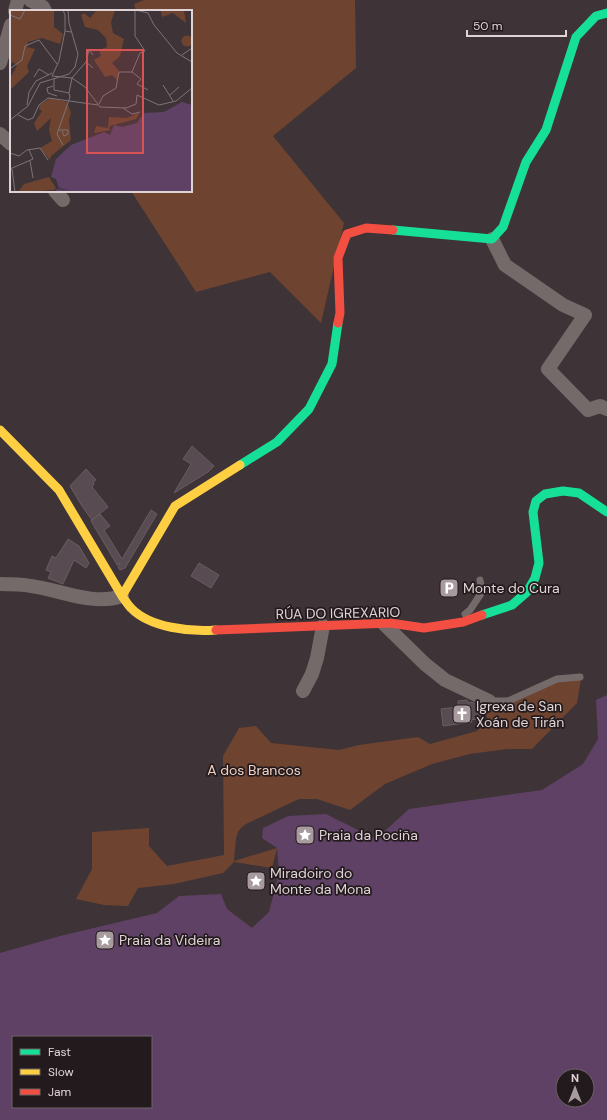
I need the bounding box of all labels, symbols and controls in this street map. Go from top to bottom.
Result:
inset map [10,10,192,192]
scale bar [467,12,566,38]
text: 50 m [473,18,502,34]
parking icon: Monte do Cura [438,577,460,599]
place label: Monte do Cura [463,579,560,597]
street label: RÚA DO IGREXARIO [276,603,401,623]
place label: Igrexa de San Xoán de Tirán [476,697,564,731]
church icon: Igrexa de San Xoán de Tirán [451,703,473,725]
park label: A dos Brancos [207,761,301,779]
place icon: Praia da Pociña [294,824,316,846]
place label: Praia da Pociña [319,826,418,844]
place label: Miradoiro do Monte da Mona [270,864,371,898]
place icon: Miradoiro do Monte da Mona [245,870,267,892]
place icon: Praia da Videira [94,929,116,951]
place label: Praia da Videira [119,931,220,949]
legend [12,1036,152,1108]
text: Fast [48,1044,71,1060]
text: Slow [48,1064,74,1080]
north arrow [555,1068,595,1108]
text: N [571,1071,579,1085]
text: Jam [48,1084,71,1100]

